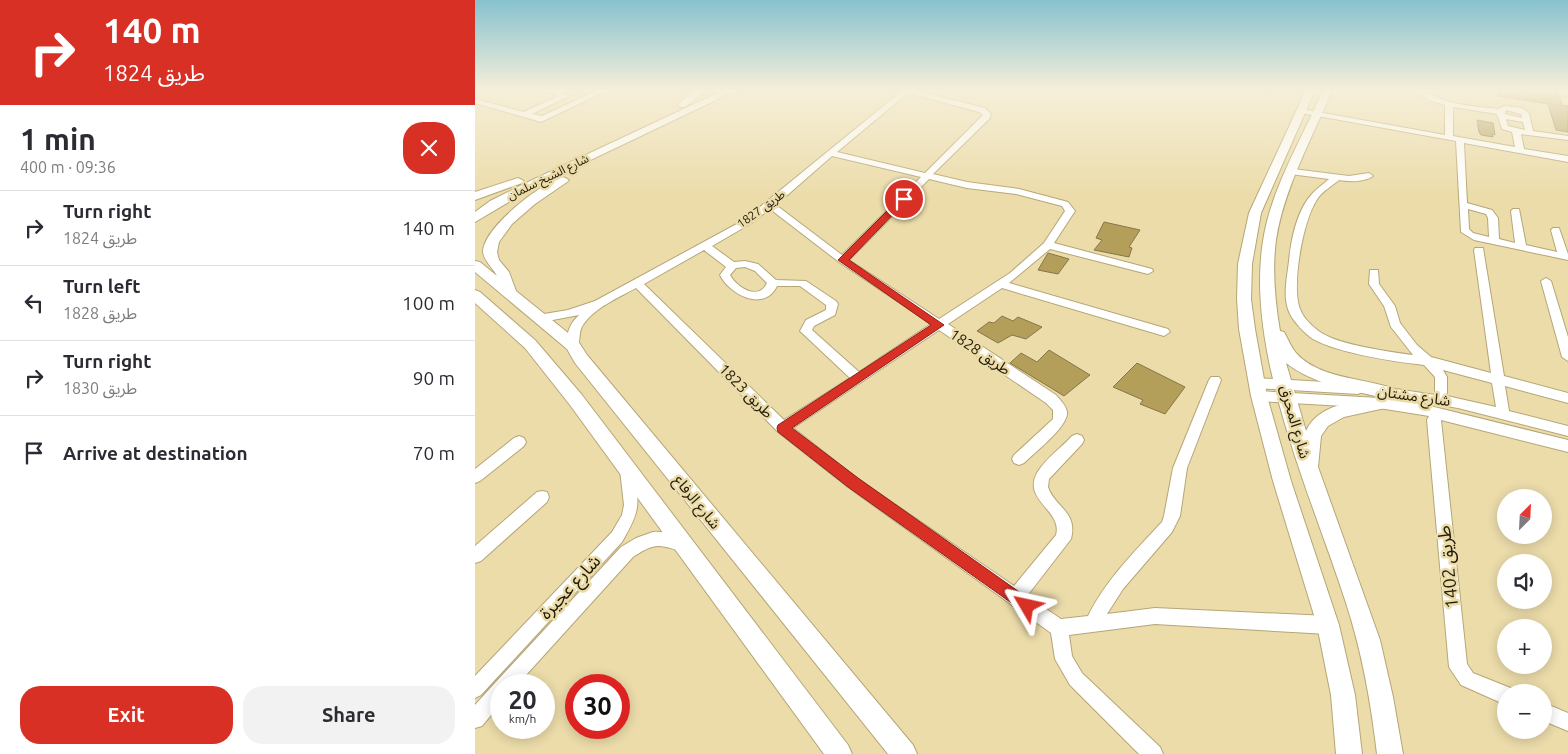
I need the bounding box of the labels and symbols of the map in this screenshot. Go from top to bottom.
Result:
street label: شارع الشيخ سلمان [505,151,592,205]
pin [883,178,925,220]
street label: طريق 1827 [734,187,788,232]
street label: طريق 1828 [946,325,1014,380]
street label: طريق 1823 [714,360,777,423]
street label: شارع مشتان [1376,382,1452,413]
street label: شارع المحرق [1273,383,1314,462]
street label: شارع الرفاع [667,471,724,535]
north arrow [1497,489,1553,544]
street label: طريق 1402 [1433,524,1463,610]
street label: شارع عجيرة [535,550,608,626]
position arrow [1000,579,1052,631]
speed limit sign: 30 [565,674,630,739]

